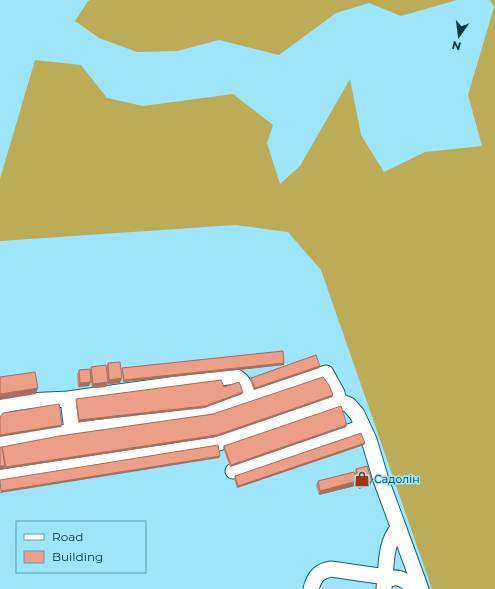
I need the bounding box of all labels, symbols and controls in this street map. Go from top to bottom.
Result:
north arrow [439,16,479,56]
text: N [451,38,463,54]
shop icon: Садолін [353,470,371,488]
place label: Садолін [374,472,420,486]
legend [16,521,146,573]
text: Road [52,529,83,544]
text: Building [52,549,103,564]

